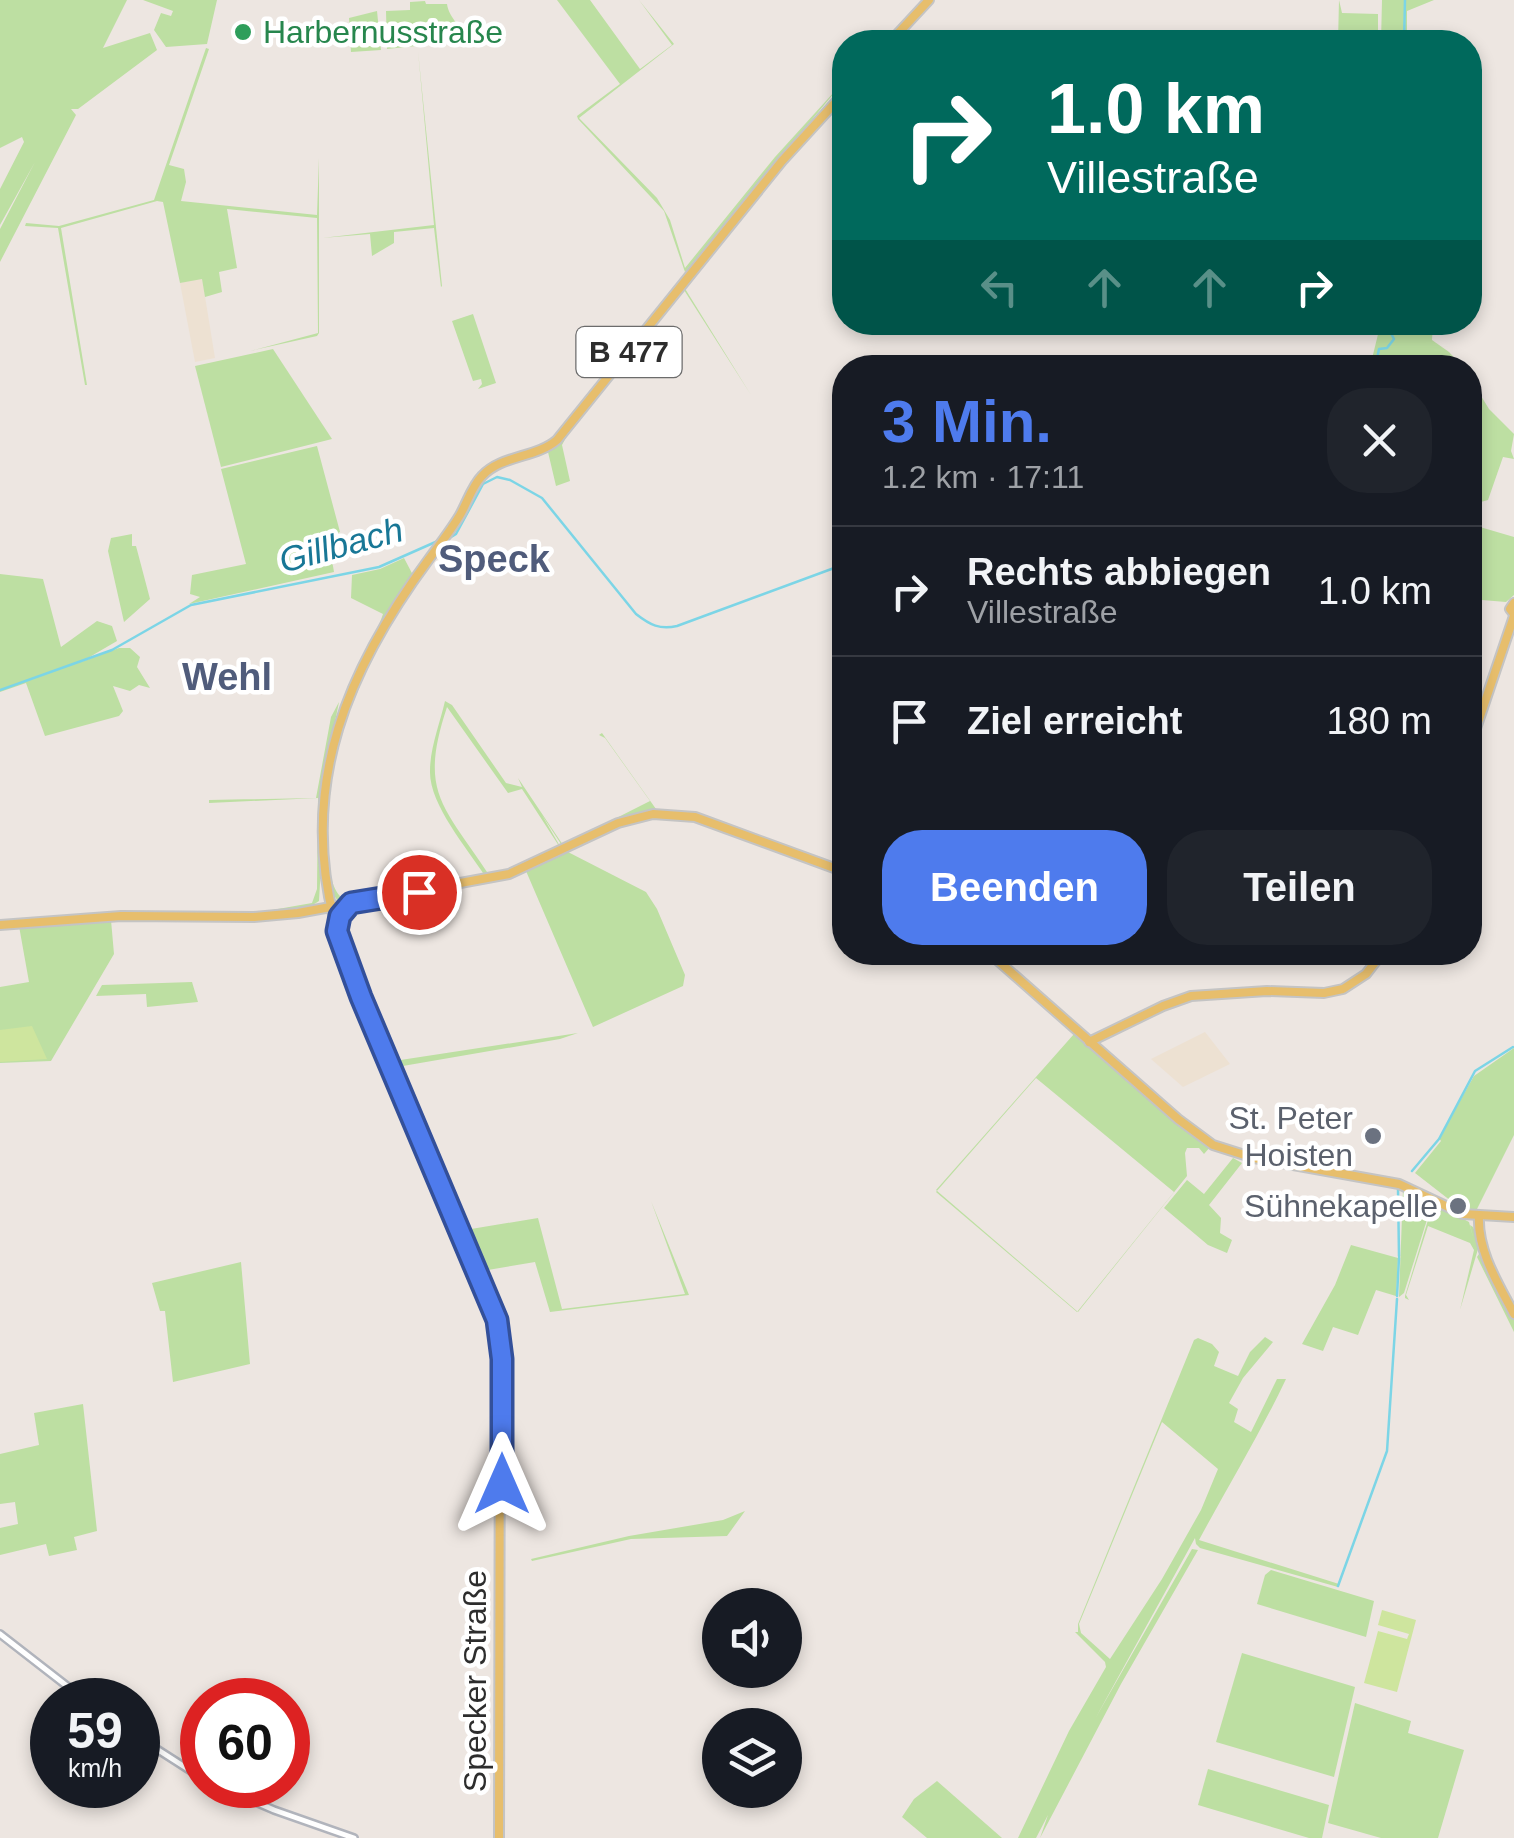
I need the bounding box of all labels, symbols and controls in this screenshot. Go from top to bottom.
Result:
place label: Harbernusstraße [263,14,503,50]
marker: Harbernusstraße [232,21,254,43]
icon: right [882,70,1012,200]
text: 1.0 km [1047,70,1265,148]
text: Villestraße [1047,152,1259,203]
icon: left [972,260,1027,315]
icon: ahead [1077,260,1132,315]
icon: ahead [1182,260,1237,315]
icon: right [1287,260,1342,315]
road number: B 477 [576,327,682,377]
text: 3 Min. [882,388,1052,455]
button: close [1327,388,1432,493]
text: 1.2 km · 17:11 [882,459,1084,495]
water label: Gillbach [275,509,407,580]
district label: Speck [438,538,551,580]
text: Rechts abbiegen [967,551,1271,593]
icon: right [882,564,937,619]
text: 1.0 km [1318,570,1432,612]
text: Villestraße [967,594,1118,630]
district label: Wehl [182,656,272,698]
icon: arrive [882,694,937,749]
text: Ziel erreicht [967,700,1182,742]
text: 180 m [1326,700,1432,742]
button: Beenden [882,830,1147,945]
button: Teilen [1167,830,1432,945]
pin [377,850,462,935]
icon: arrive [392,865,447,920]
place label: St. Peter Hoisten [1229,1100,1353,1173]
marker: St. Peter Hoisten [1362,1125,1384,1147]
place label: Sühnekapelle [1244,1188,1438,1224]
marker: Sühnekapelle [1447,1195,1469,1217]
position arrow [450,1432,554,1536]
street label: Specker Straße [457,1570,493,1792]
map controls [702,1588,802,1808]
button: sound [702,1588,802,1688]
speed limit sign: 60 [180,1678,310,1808]
text: 59 [67,1703,123,1759]
button: layers [702,1708,802,1808]
text: km/h [68,1754,122,1782]

